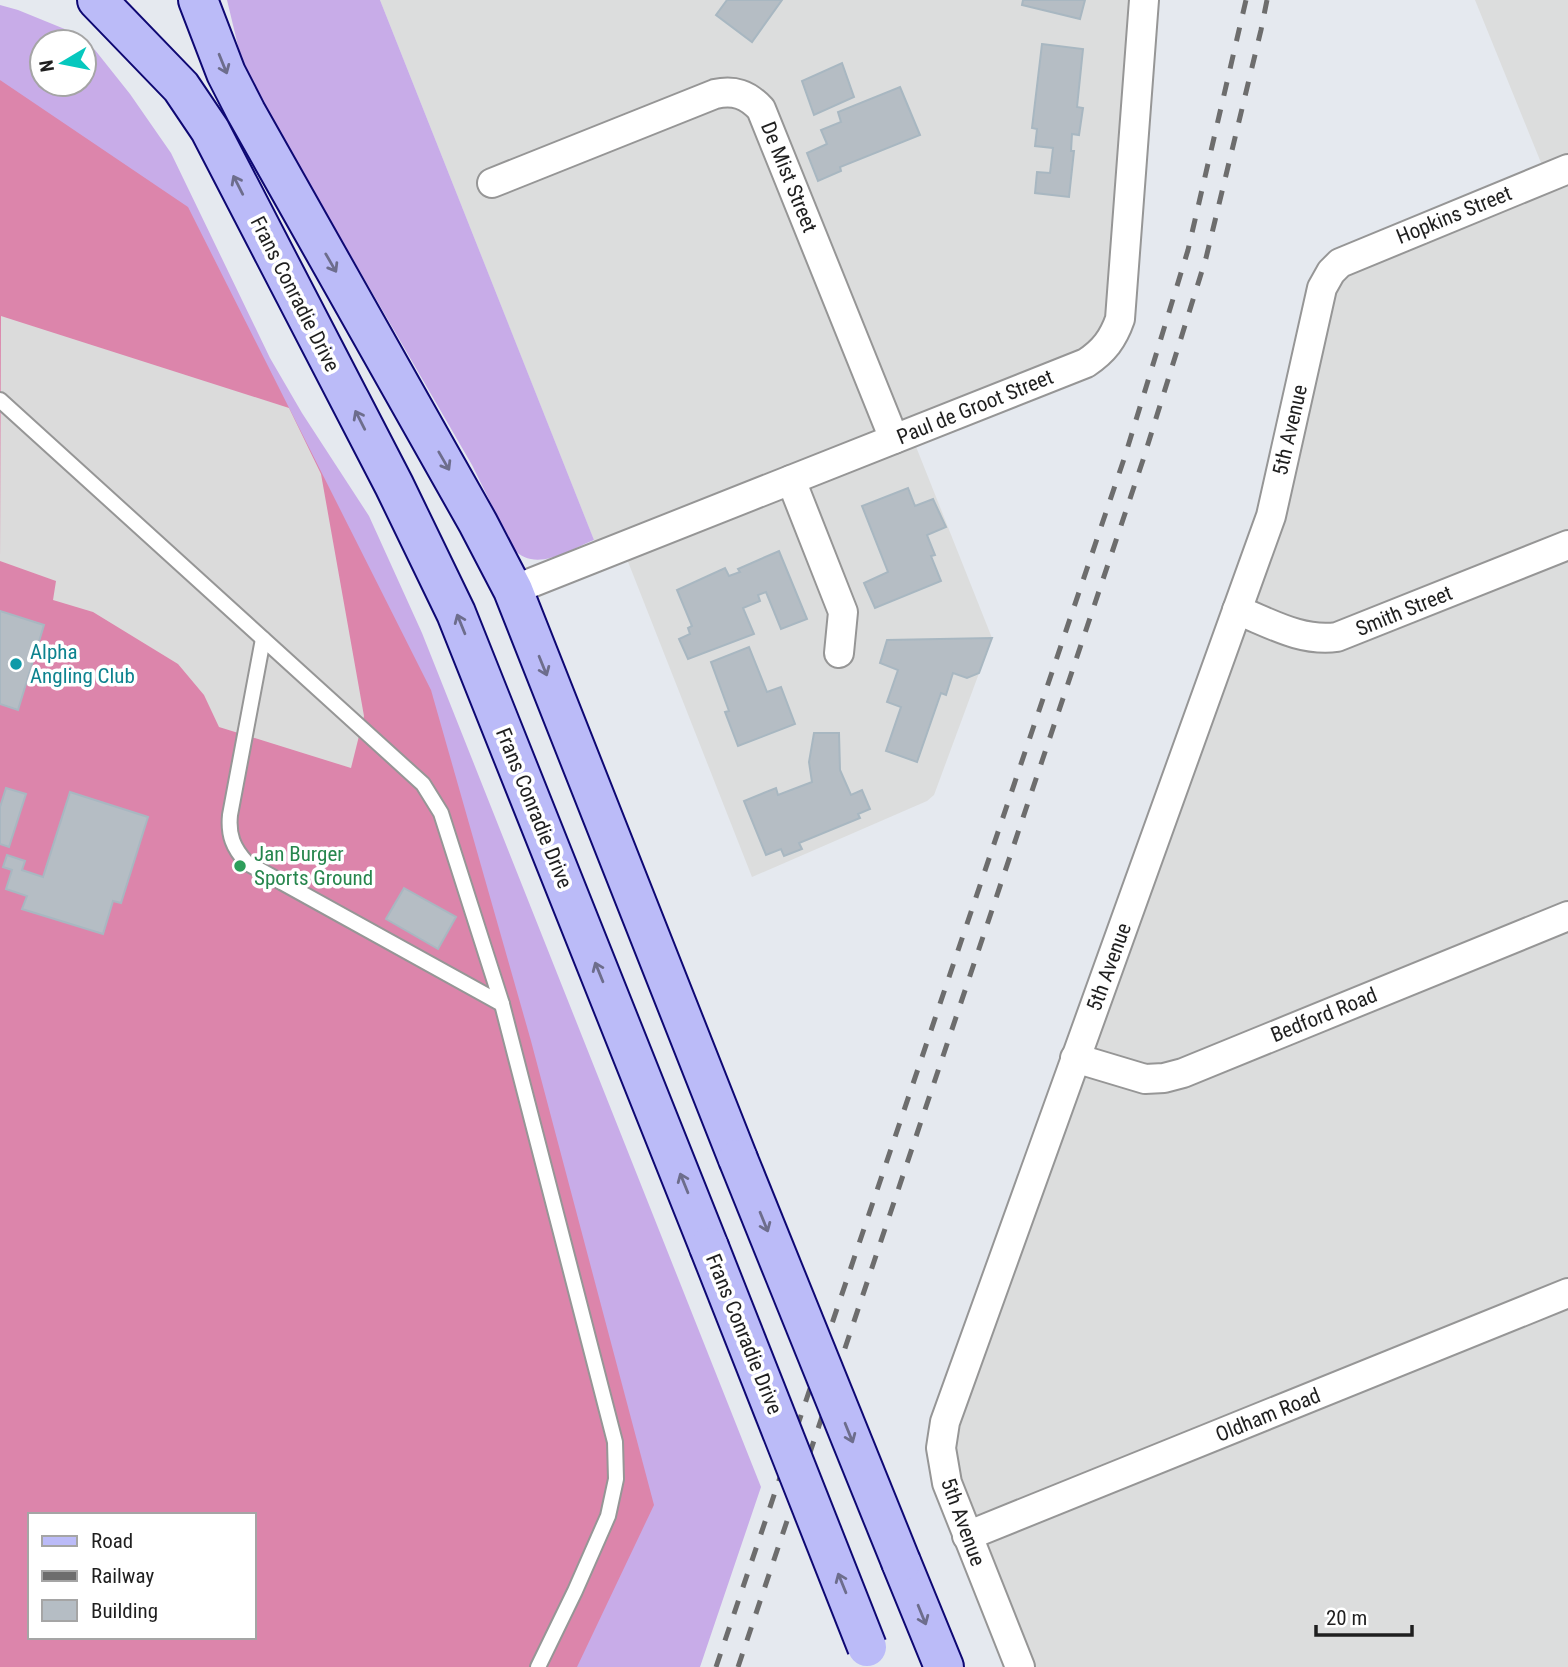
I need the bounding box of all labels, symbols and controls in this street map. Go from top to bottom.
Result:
north arrow [28,28,98,98]
one-way arrow [217,52,230,74]
text: N [34,58,59,74]
street label: De Mist Street [756,118,822,236]
one-way arrow [231,175,245,196]
street label: Hopkins Street [1393,181,1515,249]
street label: Frans Conradie Drive [246,212,345,376]
one-way arrow [325,253,339,273]
street label: Paul de Groot Street [893,365,1057,449]
street label: 5th Avenue [1268,382,1312,478]
one-way arrow [353,410,366,431]
one-way arrow [437,451,451,471]
street label: Smith Street [1352,581,1456,641]
one-way arrow [453,614,466,636]
place label: Alpha Angling Club [30,640,135,688]
one-way arrow [537,654,550,676]
marker: Alpha Angling Club [8,656,24,672]
street label: Frans Conradie Drive [491,724,577,892]
place label: Jan Burger Sports Ground [254,842,373,890]
marker: Jan Burger Sports Ground [232,858,248,874]
street label: 5th Avenue [1082,920,1136,1014]
one-way arrow [592,962,605,983]
street label: Bedford Road [1267,983,1381,1047]
one-way arrow [676,1173,689,1195]
one-way arrow [758,1211,771,1232]
street label: Frans Conradie Drive [701,1250,787,1418]
street label: Oldham Road [1212,1383,1324,1447]
one-way arrow [844,1422,857,1443]
street label: 5th Avenue [936,1475,990,1569]
legend [28,1513,256,1639]
text: Road [91,1529,133,1553]
text: Railway [91,1564,154,1588]
one-way arrow [835,1573,848,1595]
scale bar [1316,1594,1412,1638]
text: Building [91,1599,158,1623]
one-way arrow [917,1603,930,1625]
text: 20 m [1326,1606,1367,1630]

